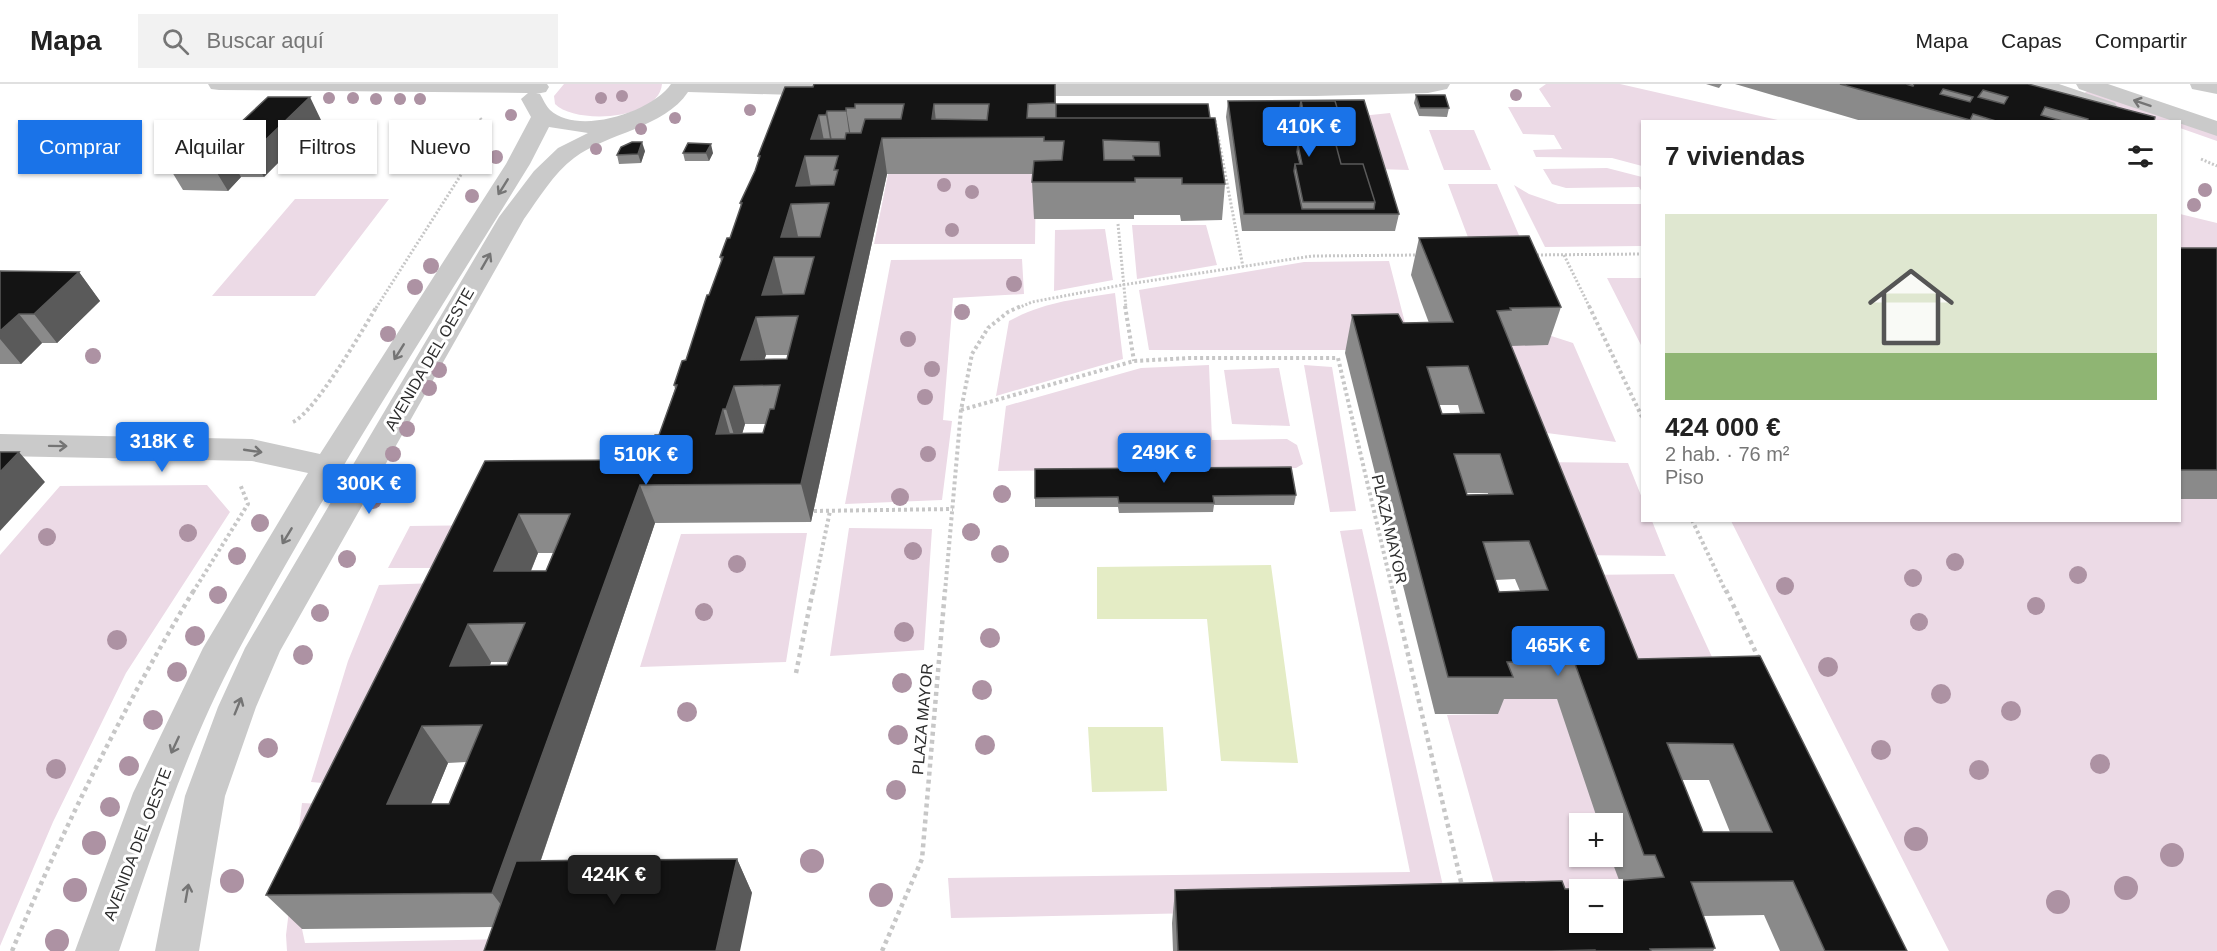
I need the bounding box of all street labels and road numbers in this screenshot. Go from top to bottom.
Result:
street label: AVENIDA DEL OESTE [382,285,477,434]
street label: PLAZA MAYOR [1369,473,1410,585]
street label: PLAZA MAYOR [909,663,936,775]
street label: AVENIDA DEL OESTE [101,766,174,923]

